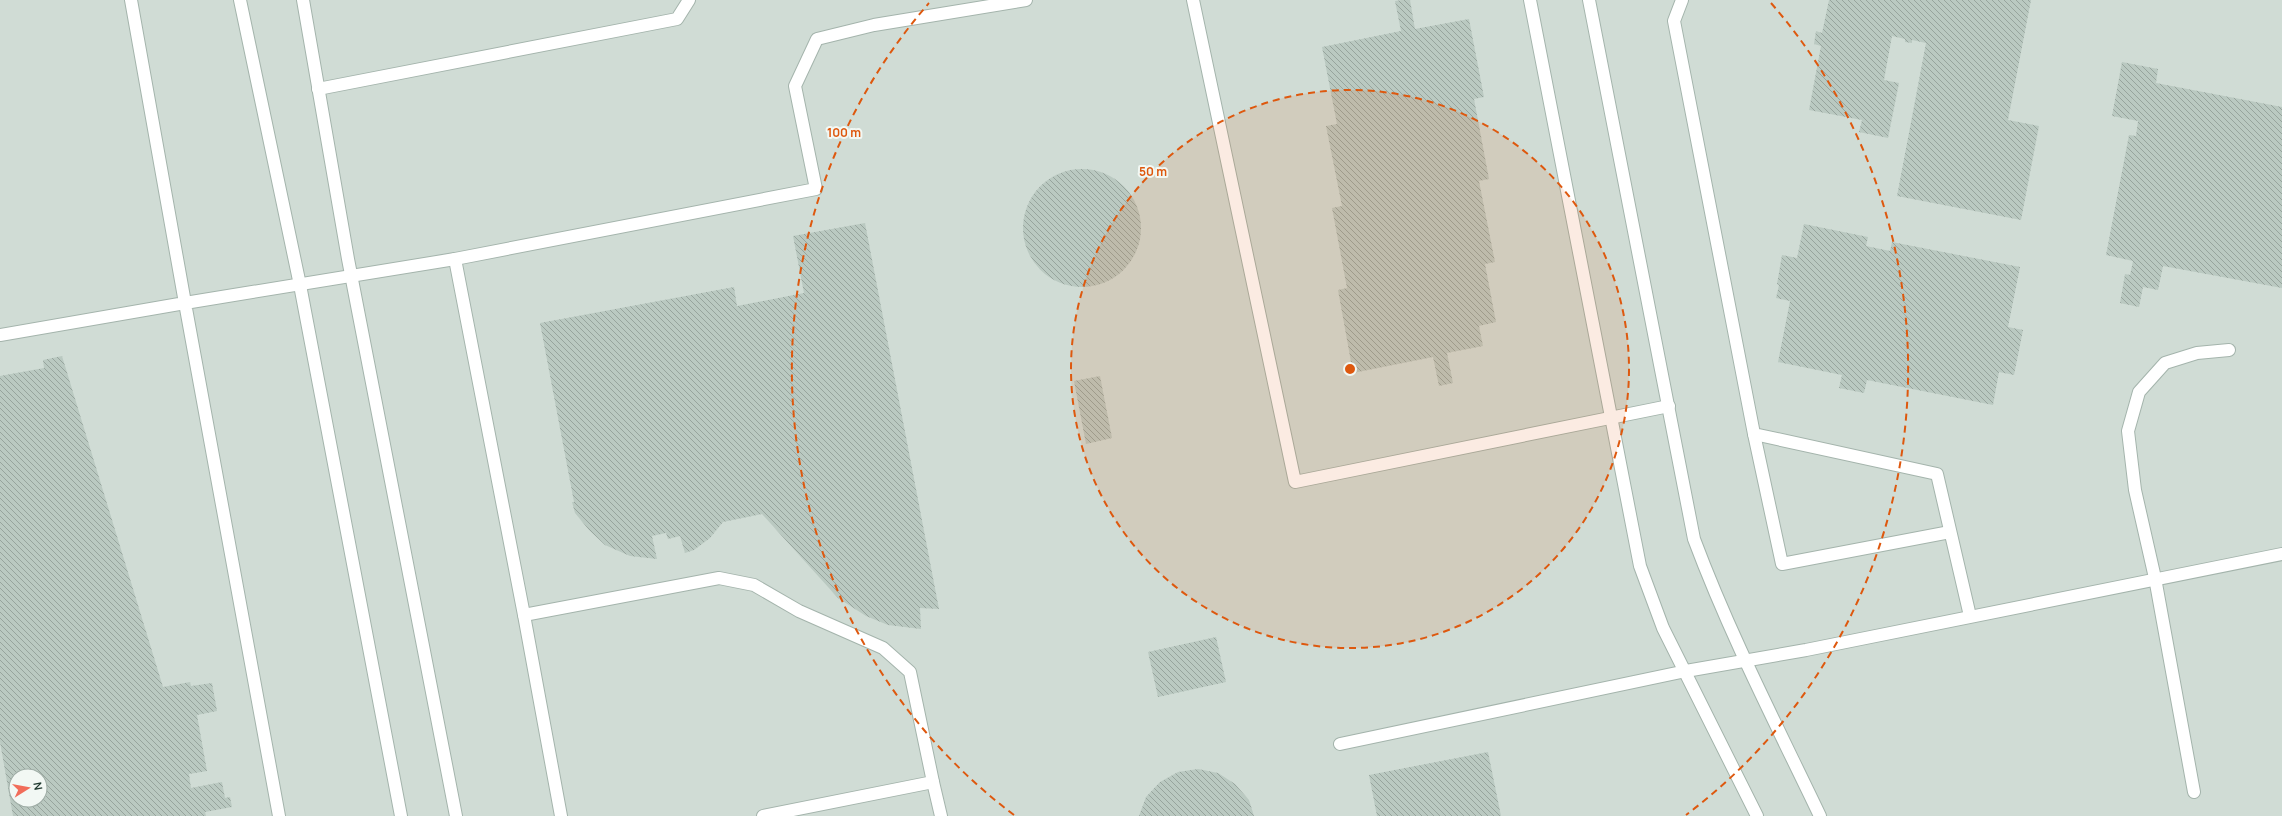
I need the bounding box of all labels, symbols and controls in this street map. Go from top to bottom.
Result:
text: 100 m [827,124,861,141]
text: 50 m [1139,163,1167,180]
centre of rings [1343,362,1357,376]
north arrow [8,768,48,808]
text: N [30,781,46,791]

